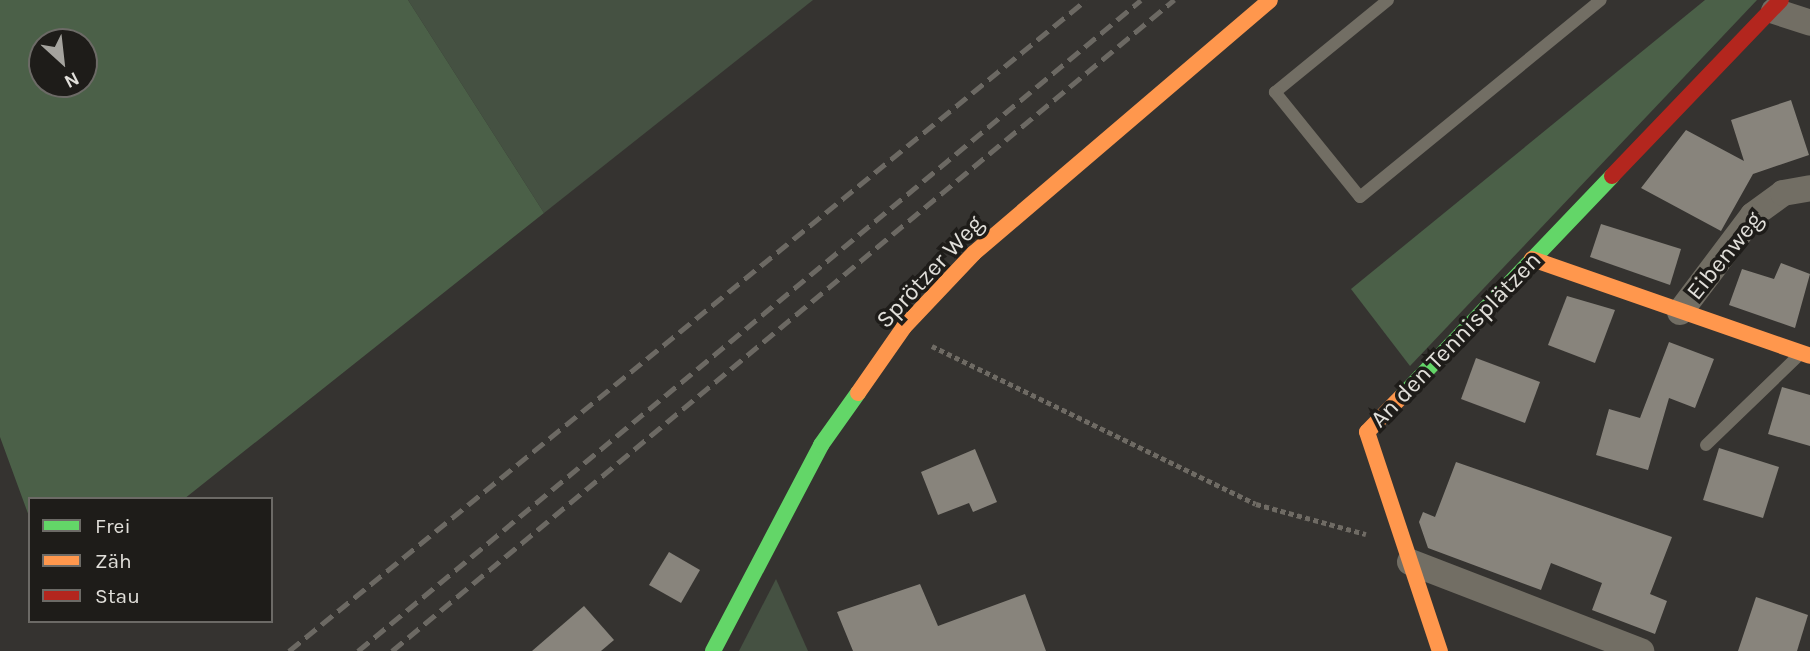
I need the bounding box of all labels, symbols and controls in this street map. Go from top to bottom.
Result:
north arrow [28,28,98,98]
text: N [61,67,83,93]
street label: Eibenweg [1681,206,1769,306]
street label: Sprötzer Weg [870,210,990,334]
street label: An den Tennisplätzen [1365,246,1547,434]
legend [28,497,273,623]
text: Frei [95,514,131,538]
text: Zäh [95,549,132,573]
text: Stau [95,584,140,608]

